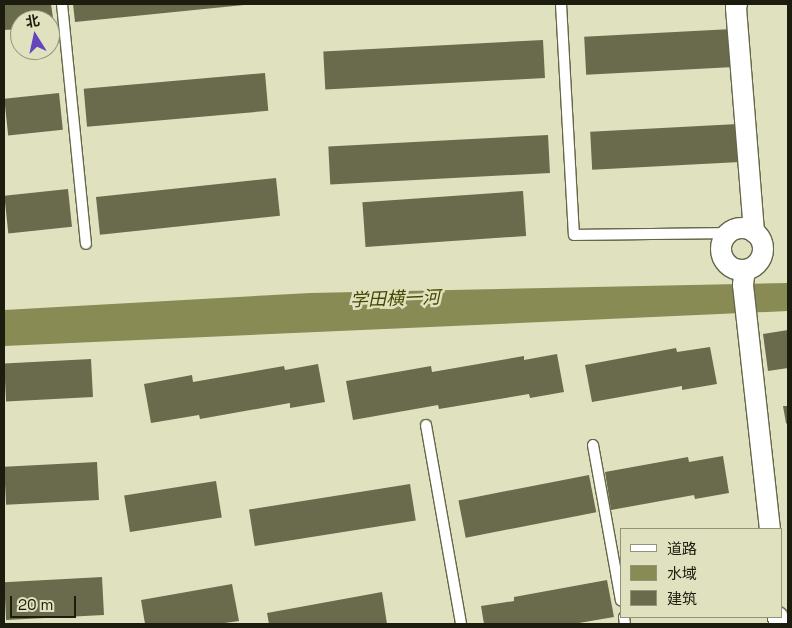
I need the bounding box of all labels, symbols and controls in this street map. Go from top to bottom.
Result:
north arrow [10,10,60,60]
text: 北 [24,11,41,31]
water label: 学田横一河 [350,287,440,311]
legend [620,528,782,618]
text: 道路 [667,539,697,558]
text: 水域 [667,564,697,583]
scale bar [12,586,79,618]
text: 建筑 [667,589,697,608]
text: 20 m [18,595,53,614]

